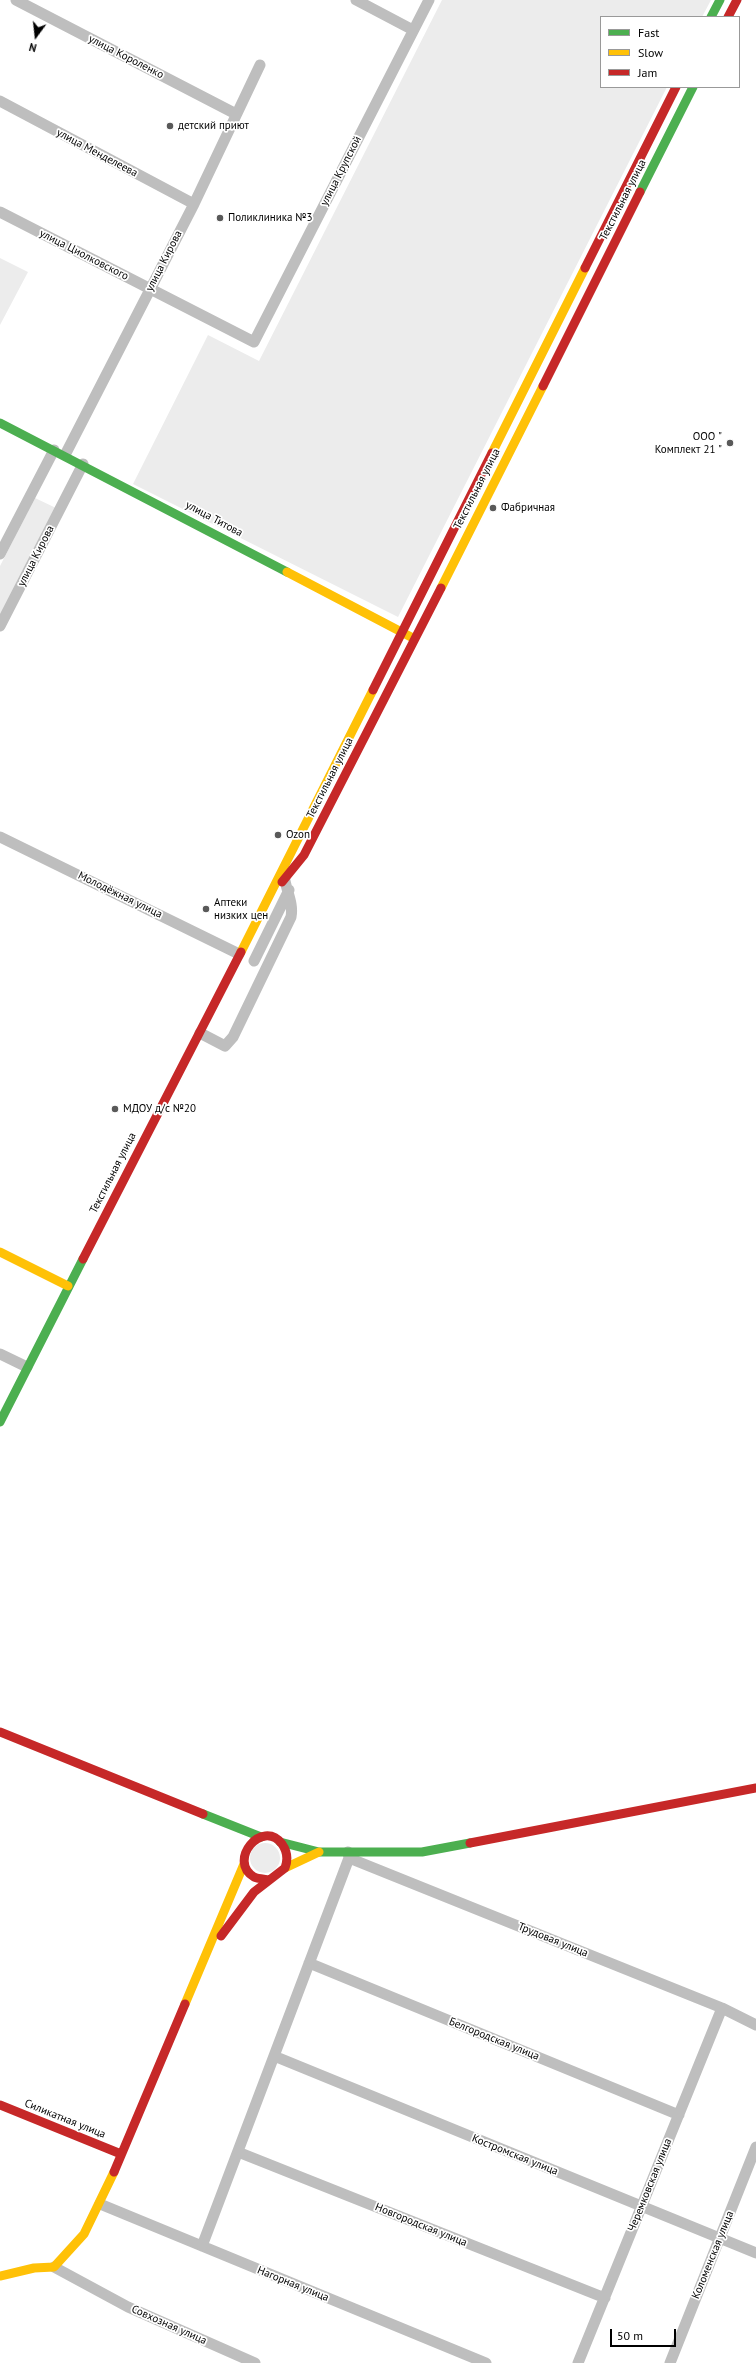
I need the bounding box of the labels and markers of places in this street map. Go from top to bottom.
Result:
place label: детский приют [178,119,249,133]
marker: детский приют [165,121,175,131]
place label: Поликлиника №3 [228,211,313,225]
marker: Поликлиника №3 [215,213,225,223]
place label: ООО " Комплект 21 " [655,430,722,456]
marker: ООО " Комплект 21 " [725,438,735,448]
place label: Фабричная [501,501,555,515]
marker: Фабричная [488,503,498,513]
place label: Ozon [286,828,310,842]
marker: Ozon [273,830,283,840]
place label: Аптеки низких цен [214,896,268,922]
marker: Аптеки низких цен [201,904,211,914]
place label: МДОУ д/с №20 [123,1102,196,1116]
marker: МДОУ д/с №20 [110,1104,120,1114]

